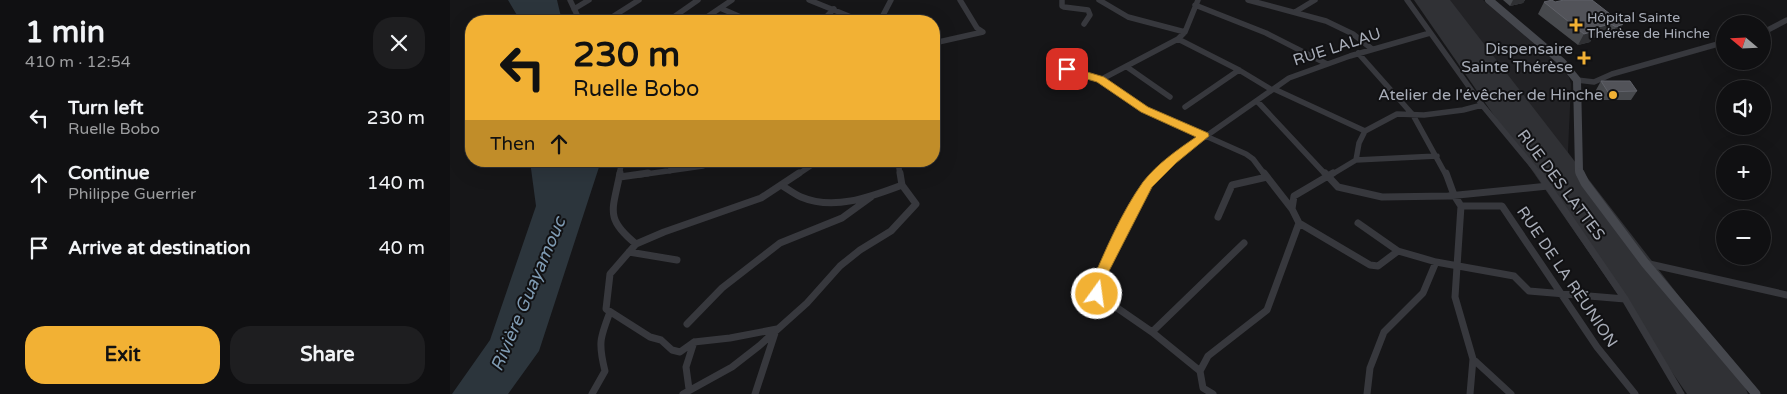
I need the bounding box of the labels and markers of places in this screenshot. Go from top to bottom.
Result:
place label: Hôpital Sainte Thérèse de Hinche [1587,9,1710,42]
marker: Hôpital Sainte Thérèse de Hinche [1569,18,1583,32]
place label: Dispensaire Sainte Thérèse [1461,39,1573,77]
pin [1046,48,1088,90]
marker: Dispensaire Sainte Thérèse [1577,51,1591,65]
place label: Atelier de l'évêcher de Hinche [1378,85,1603,105]
marker: Atelier de l'évêcher de Hinche [1607,89,1619,101]

